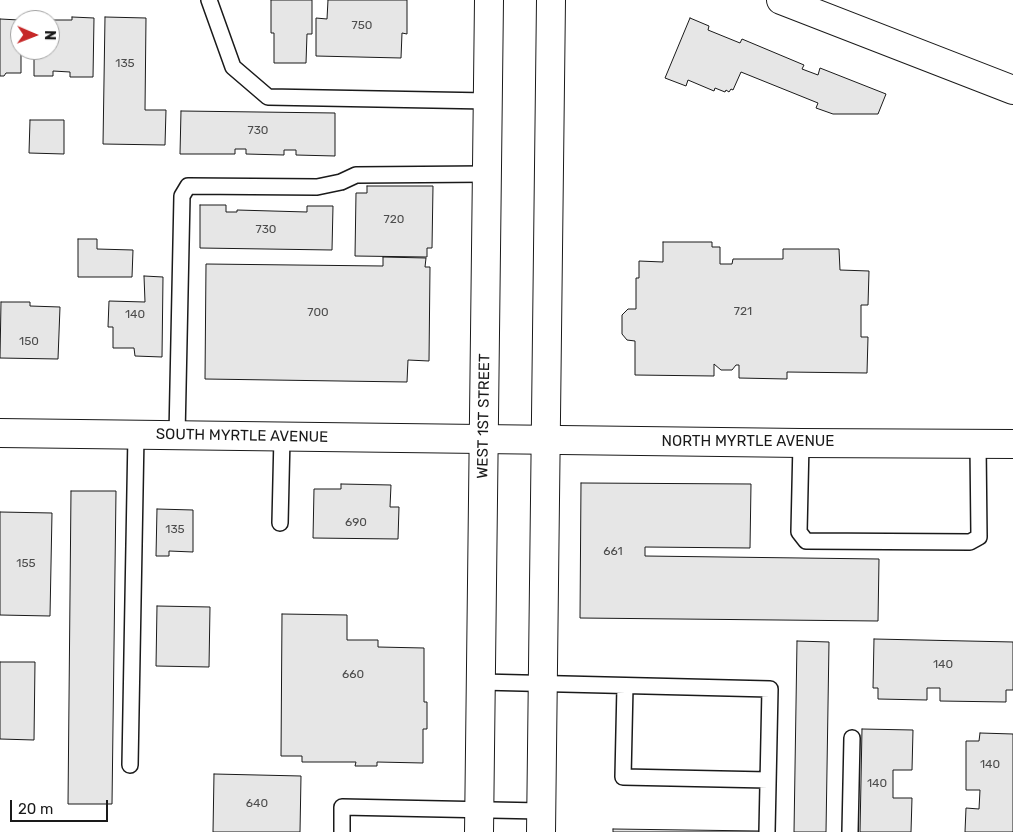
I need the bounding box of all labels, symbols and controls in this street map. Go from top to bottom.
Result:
north arrow [10,10,60,60]
house number: 750 [352,19,372,33]
text: N [41,30,58,40]
house number: 135 [115,57,135,71]
house number: 730 [248,124,268,138]
house number: 720 [384,213,404,227]
house number: 730 [256,223,276,237]
house number: 721 [734,305,752,319]
house number: 700 [307,306,329,320]
house number: 140 [125,308,145,322]
house number: 150 [19,335,39,349]
street label: WEST 1ST STREET [474,353,494,479]
street label: SOUTH MYRTLE AVENUE [156,425,328,447]
street label: NORTH MYRTLE AVENUE [662,433,834,451]
house number: 690 [345,516,367,530]
house number: 135 [165,523,185,537]
house number: 661 [603,545,623,559]
house number: 155 [16,557,36,571]
house number: 140 [933,658,953,672]
house number: 660 [342,668,364,682]
house number: 140 [980,758,1000,772]
house number: 140 [867,777,887,791]
scale bar [12,790,110,822]
house number: 640 [246,797,268,811]
text: 20 m [18,800,53,818]

